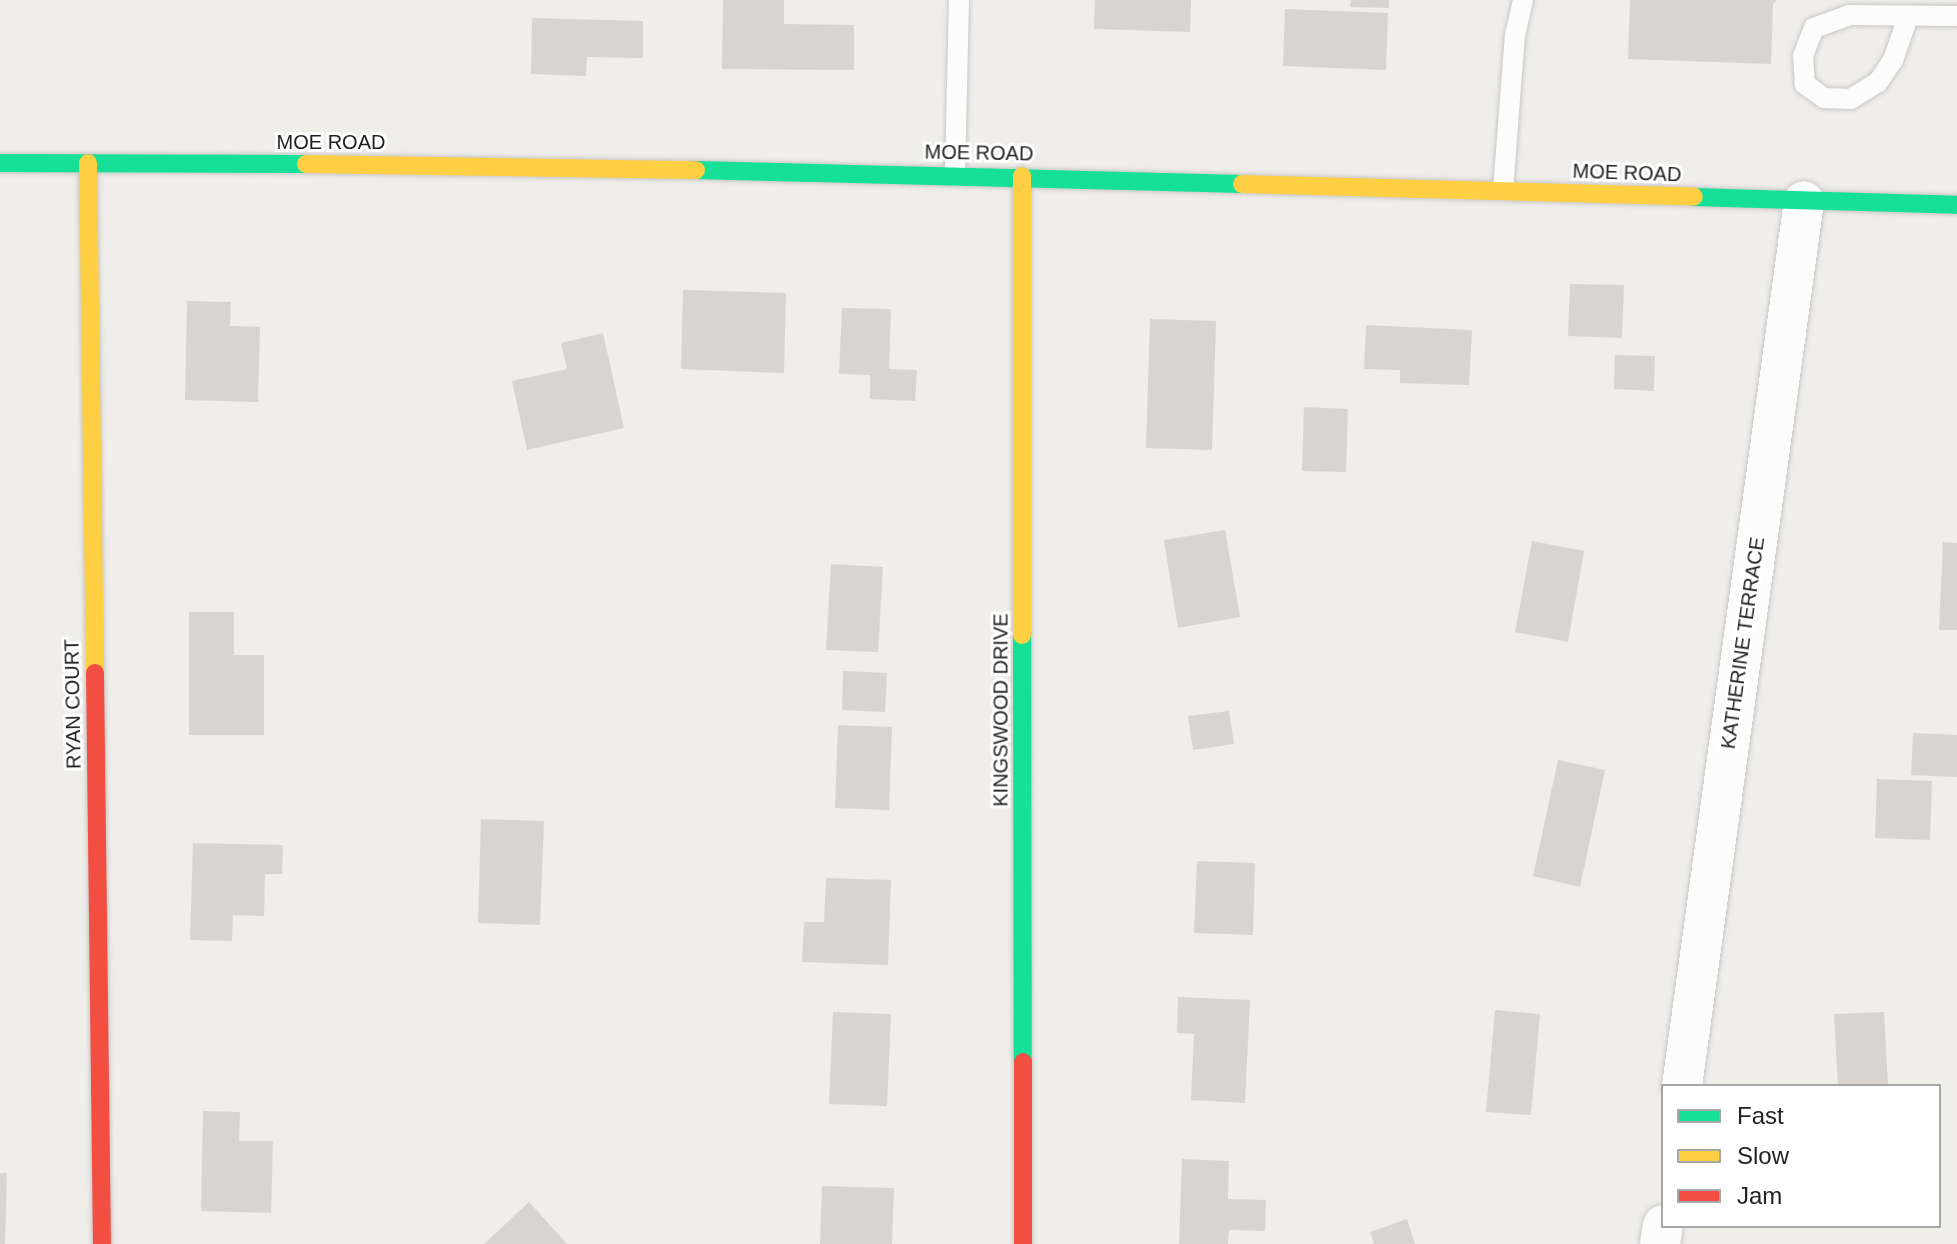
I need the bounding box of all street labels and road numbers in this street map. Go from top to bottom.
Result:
street label: MOE ROAD [277,130,385,154]
street label: MOE ROAD [924,140,1034,166]
street label: MOE ROAD [1572,159,1682,187]
street label: KATHERINE TERRACE [1716,535,1770,751]
street label: KINGSWOOD DRIVE [989,613,1013,807]
street label: RYAN COURT [60,639,86,769]

